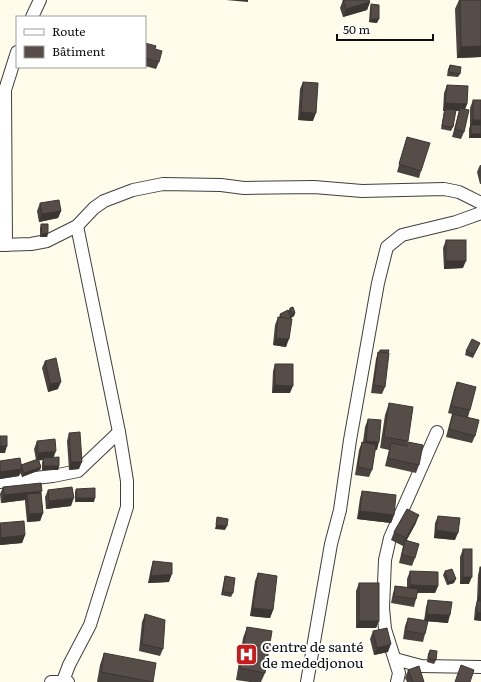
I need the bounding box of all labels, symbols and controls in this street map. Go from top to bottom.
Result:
legend [16,16,146,68]
scale bar [337,16,433,42]
text: 50 m [343,20,370,38]
text: Route [52,22,86,40]
text: Bâtiment [52,42,105,60]
place label: Centre de santé de mededjonou [262,636,364,672]
hospital icon: Centre de santé de mededjonou [234,641,260,667]

